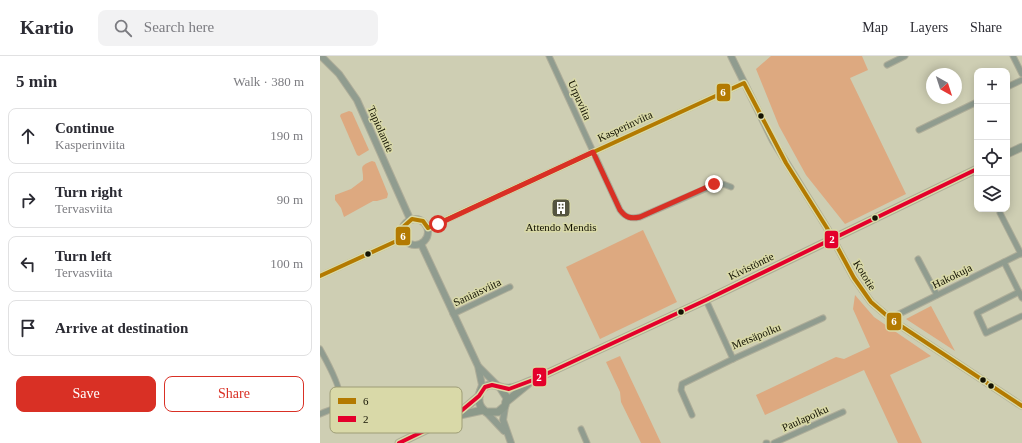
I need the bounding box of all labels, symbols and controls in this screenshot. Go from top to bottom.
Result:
search box [98,10,378,46]
text: Kartio [20,17,74,38]
icon: search [112,17,134,39]
text: Search here [144,19,214,35]
text: Map [862,20,888,35]
text: Layers [910,20,948,35]
text: Share [970,20,1002,35]
north arrow [926,68,962,104]
map controls [974,68,1010,212]
button: + [974,68,1010,104]
text: 5 min [16,72,57,91]
text: Walk · 380 m [233,74,304,89]
street label: Urpuviita [566,78,594,122]
line badge: 6 [716,83,731,102]
text: 6 [720,86,726,98]
street label: Tapiolantie [365,104,397,154]
button: − [974,104,1010,140]
street label: Kasperinviita [596,108,654,144]
unlabelled marker [756,111,766,121]
text: Continue [55,120,114,136]
icon: ahead [17,125,39,147]
text: 190 m [270,128,303,143]
text: Kasperinviita [55,137,125,152]
button: locate [974,140,1010,176]
route end [705,175,723,193]
button: layers [974,176,1010,212]
text: Turn right [55,184,122,200]
icon: right [17,189,39,211]
text: 90 m [277,192,303,207]
building icon: Attendo Mendis [550,197,572,219]
text: Tervasviita [55,201,113,216]
unlabelled marker [870,213,880,223]
route start [429,215,447,233]
place label: Attendo Mendis [525,221,597,233]
line badge: 6 [395,226,411,246]
text: 6 [400,230,406,242]
line badge: 2 [824,230,839,249]
text: 2 [829,233,835,245]
text: Turn left [55,248,112,264]
unlabelled marker [363,249,373,259]
street label: Kivistöntie [726,250,776,282]
icon: left [17,253,39,275]
text: 100 m [270,256,303,271]
street label: Kototie [851,258,879,292]
street label: Hakokuja [930,261,974,291]
text: Tervasviita [55,265,113,280]
street label: Saniaisviita [451,276,503,308]
unlabelled marker [676,307,686,317]
line badge: 6 [886,312,902,331]
text: 6 [891,315,897,327]
icon: arrive [17,317,39,339]
text: Arrive at destination [55,320,188,336]
street label: Metsäpolku [730,321,783,351]
line badge: 2 [532,367,547,387]
text: 2 [536,371,542,383]
unlabelled marker [978,375,988,385]
button: Save [16,376,156,412]
button: Share [164,376,304,412]
unlabelled marker [986,381,996,391]
legend [330,387,462,433]
text: 6 [363,395,369,407]
street label: Paulapolku [780,402,831,434]
text: 2 [363,413,369,425]

